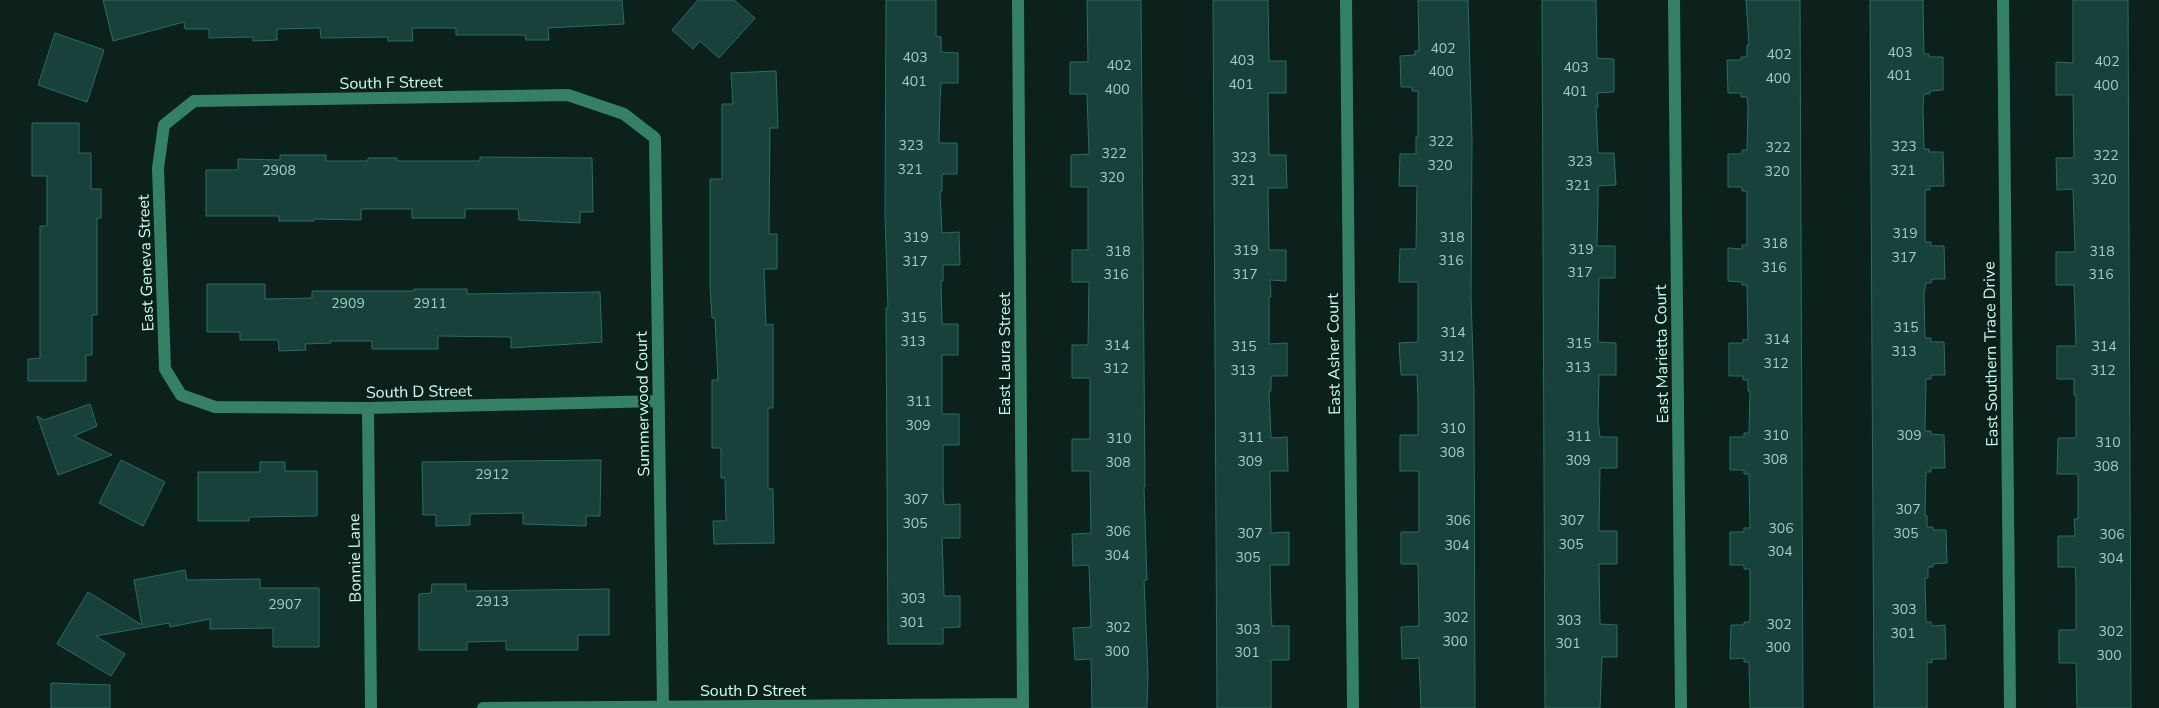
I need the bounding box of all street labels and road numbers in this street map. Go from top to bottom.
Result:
street label: South F Street [339,71,443,95]
street label: East Geneva Street [133,194,159,332]
street label: East Southern Trace Drive [1978,261,2004,447]
street label: East Marietta Court [1650,284,1674,423]
street label: East Laura Street [994,292,1016,416]
street label: East Asher Court [1322,293,1346,415]
street label: Summerwood Court [631,331,655,477]
street label: South D Street [366,380,473,404]
street label: Bonnie Lane [343,513,367,603]
street label: South D Street [700,680,806,702]

